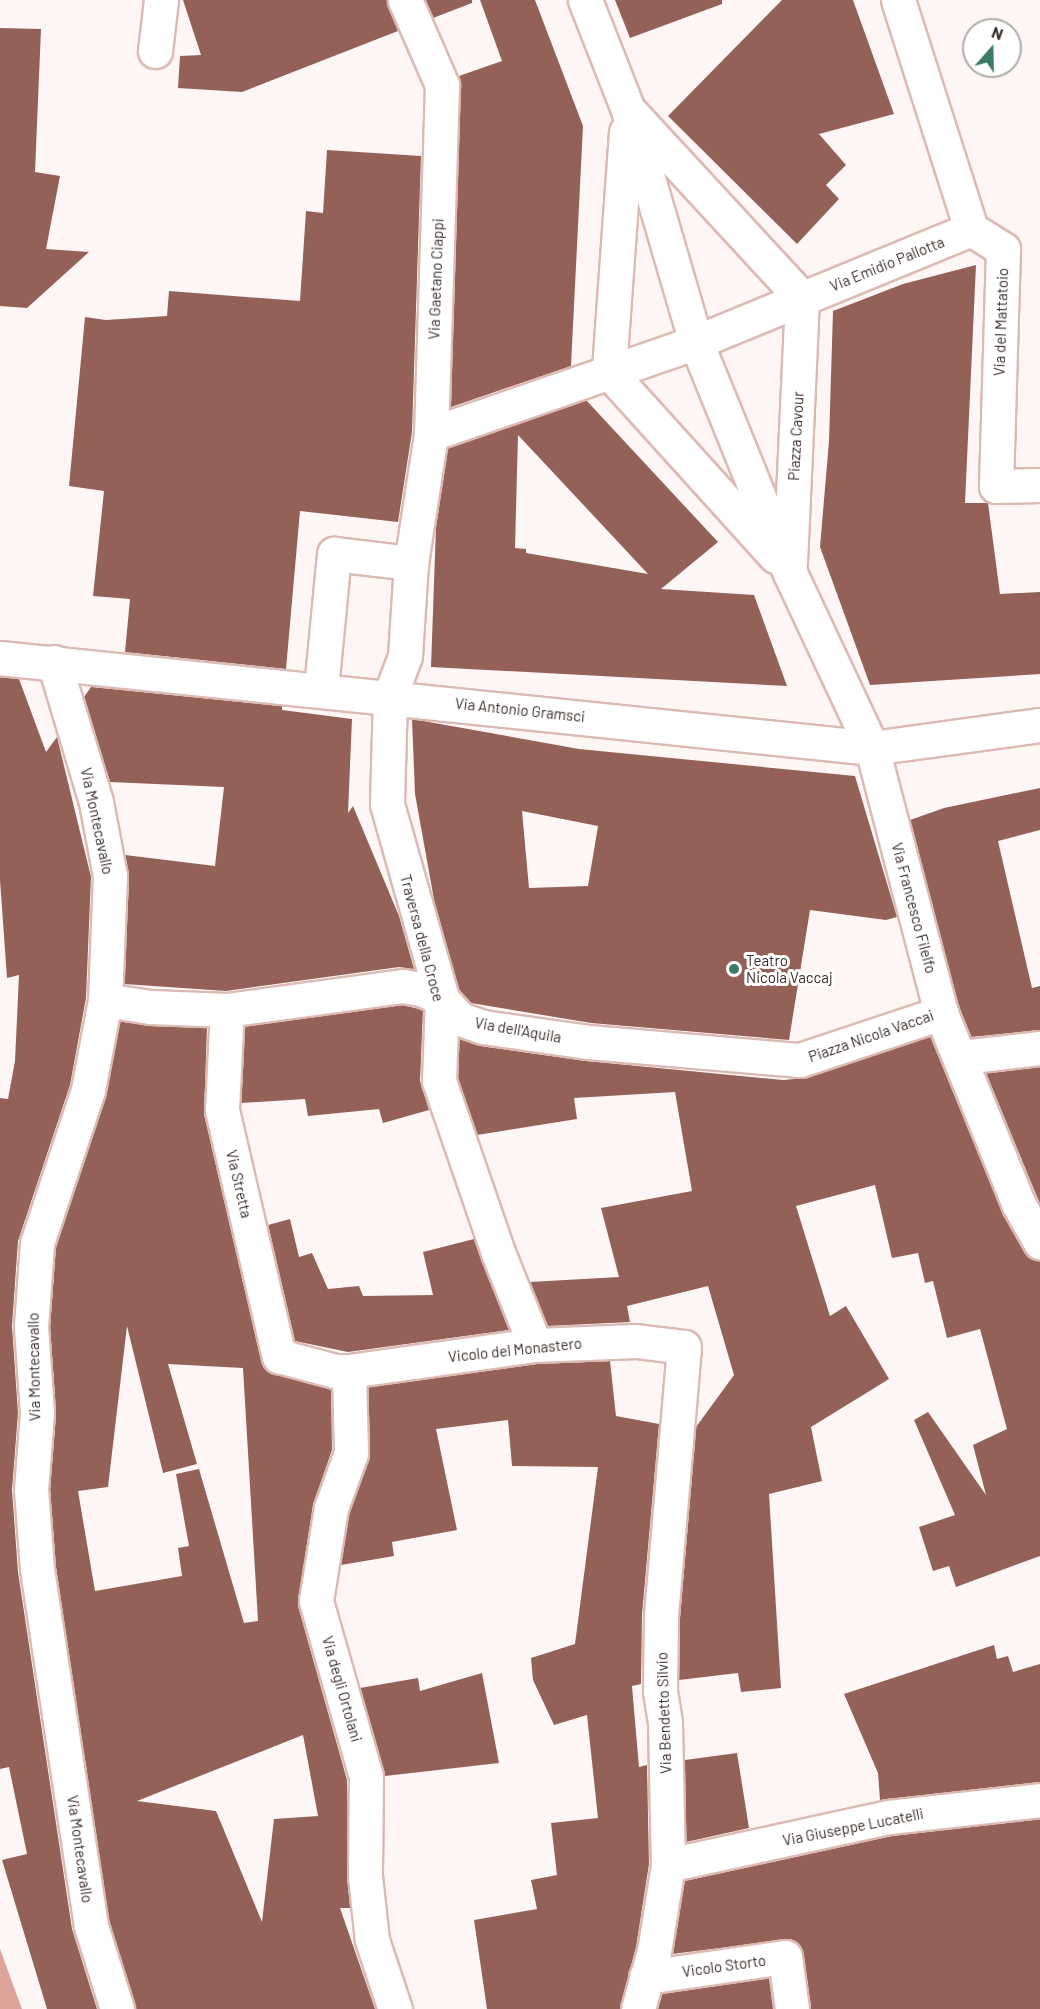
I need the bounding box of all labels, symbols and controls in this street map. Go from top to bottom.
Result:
north arrow [962,18,1022,78]
text: N [989,22,1006,43]
street label: Via Gaetano Ciappi [425,218,447,340]
street label: Via Emidio Pallotta [827,233,947,295]
street label: Via del Mattatoio [990,268,1012,376]
street label: Piazza Cavour [785,391,807,481]
street label: Via Antonio Gramsci [454,694,586,726]
street label: Via Montecavallo [77,766,117,876]
street label: Via Francesco Filelfo [888,841,940,975]
street label: Traversa della Croce [396,872,448,1004]
place label: Teatro Nicola Vaccaj [746,951,833,986]
marker: Teatro Nicola Vaccaj [727,962,741,976]
street label: Piazza Nicola Vaccai [806,1006,936,1066]
street label: Via dell'Aquila [473,1014,563,1046]
street label: Via Stretta [222,1148,256,1220]
street label: Via Montecavallo [24,1313,44,1421]
street label: Vicolo del Monastero [447,1334,583,1366]
street label: Via degli Ortolani [318,1634,366,1744]
street label: Via Bendetto Silvio [653,1652,675,1774]
street label: Via Montecavallo [64,1794,96,1904]
street label: Via Giuseppe Lucatelli [781,1805,925,1849]
street label: Vicolo Storto [681,1951,767,1981]

